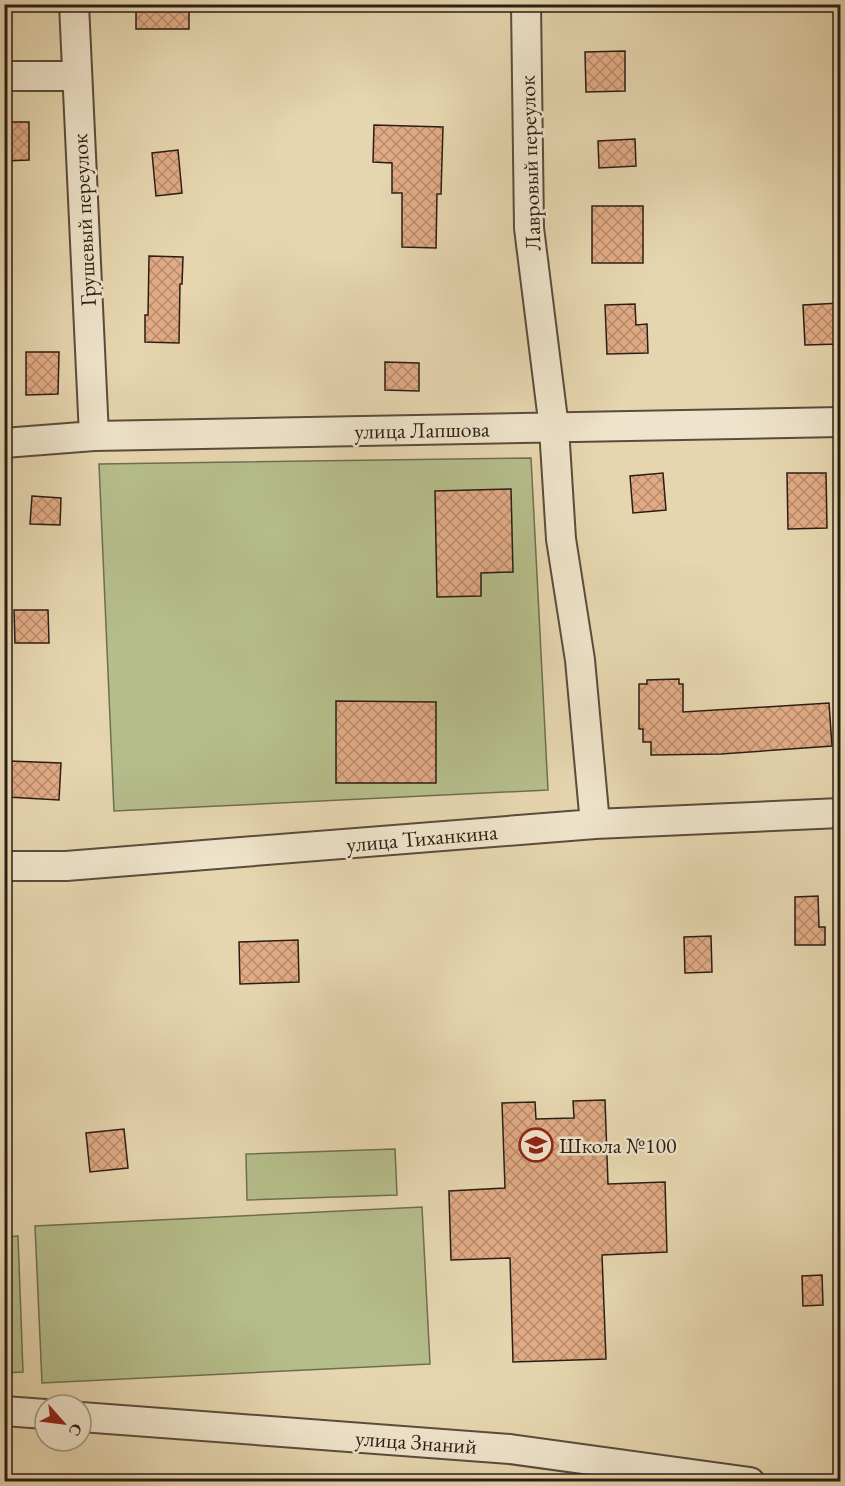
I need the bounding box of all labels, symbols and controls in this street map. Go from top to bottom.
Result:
street label: Лавровый переулок [512,74,548,251]
street label: Грушевый переулок [65,132,103,307]
street label: улица Лапшова [354,414,490,446]
street label: улица Тиханкина [345,817,499,859]
school or university icon: Школа №100 [518,1127,554,1163]
place label: Школа №100 [559,1131,677,1160]
north arrow [33,1393,93,1453]
text: С [64,1420,88,1440]
street label: улица Знаний [354,1423,478,1461]

